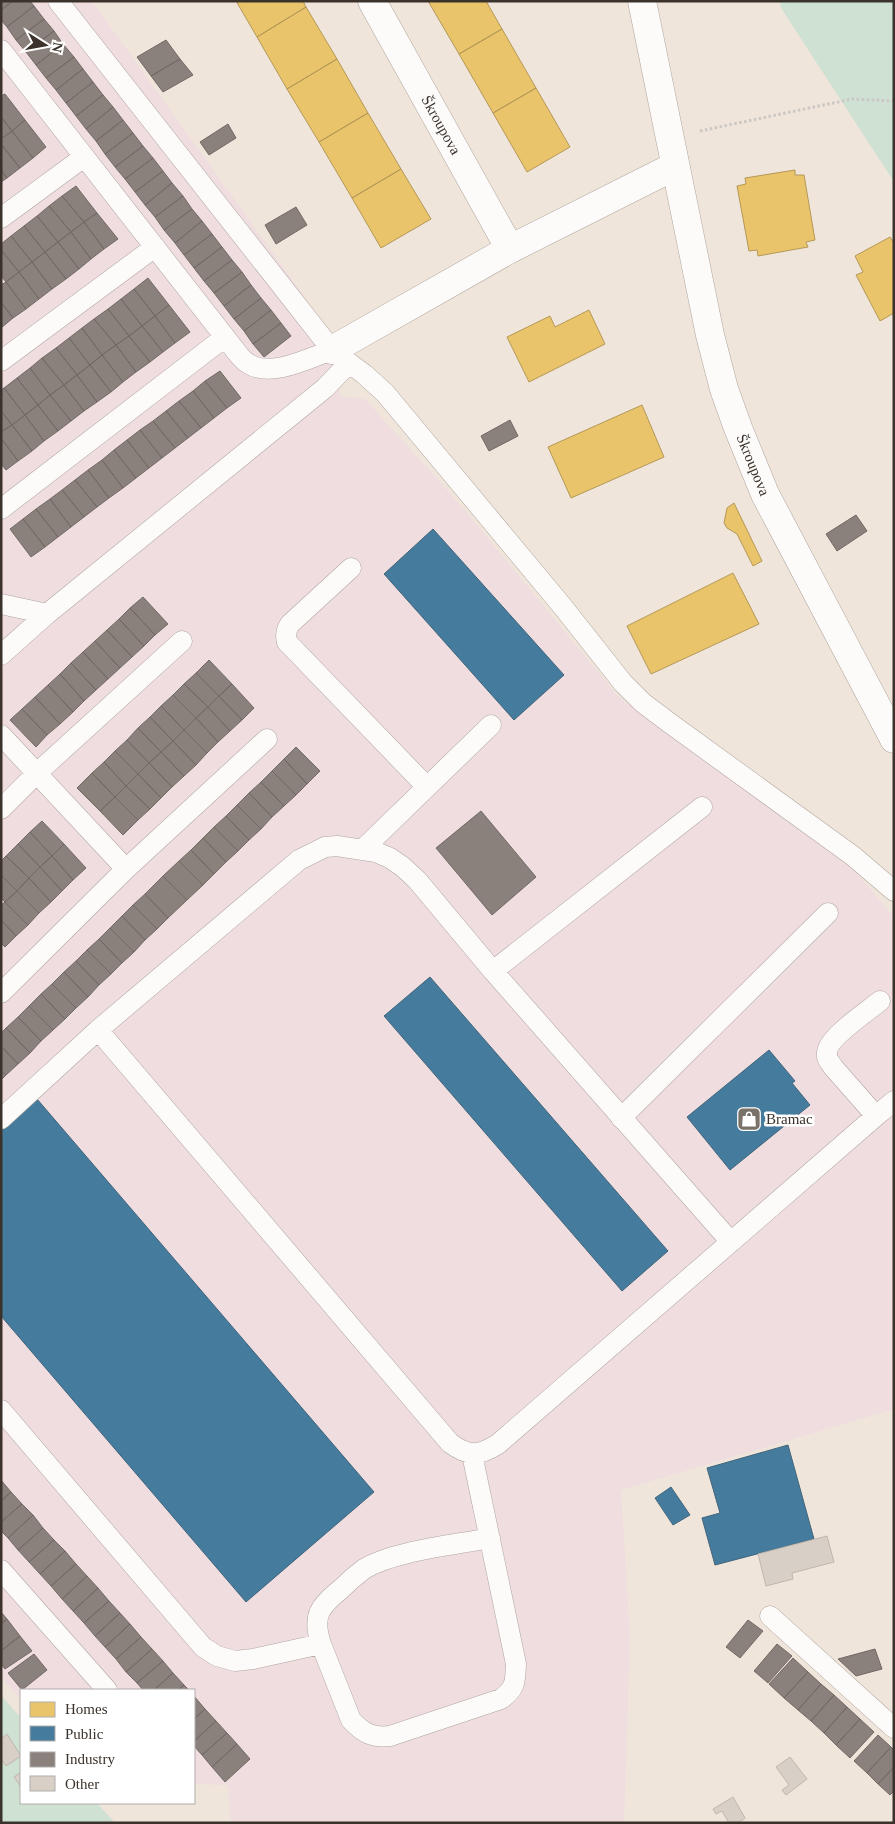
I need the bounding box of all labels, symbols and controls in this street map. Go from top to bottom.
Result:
north arrow [20,20,70,70]
text: N [49,41,66,54]
street label: Škroupova [418,93,464,158]
street label: Škroupova [733,432,773,498]
shop icon: Bramac [736,1106,762,1132]
place label: Bramac [766,1111,813,1127]
legend [20,1689,195,1804]
text: Homes [65,1701,108,1717]
text: Public [65,1726,104,1742]
text: Industry [65,1751,115,1767]
text: Other [65,1776,99,1792]

